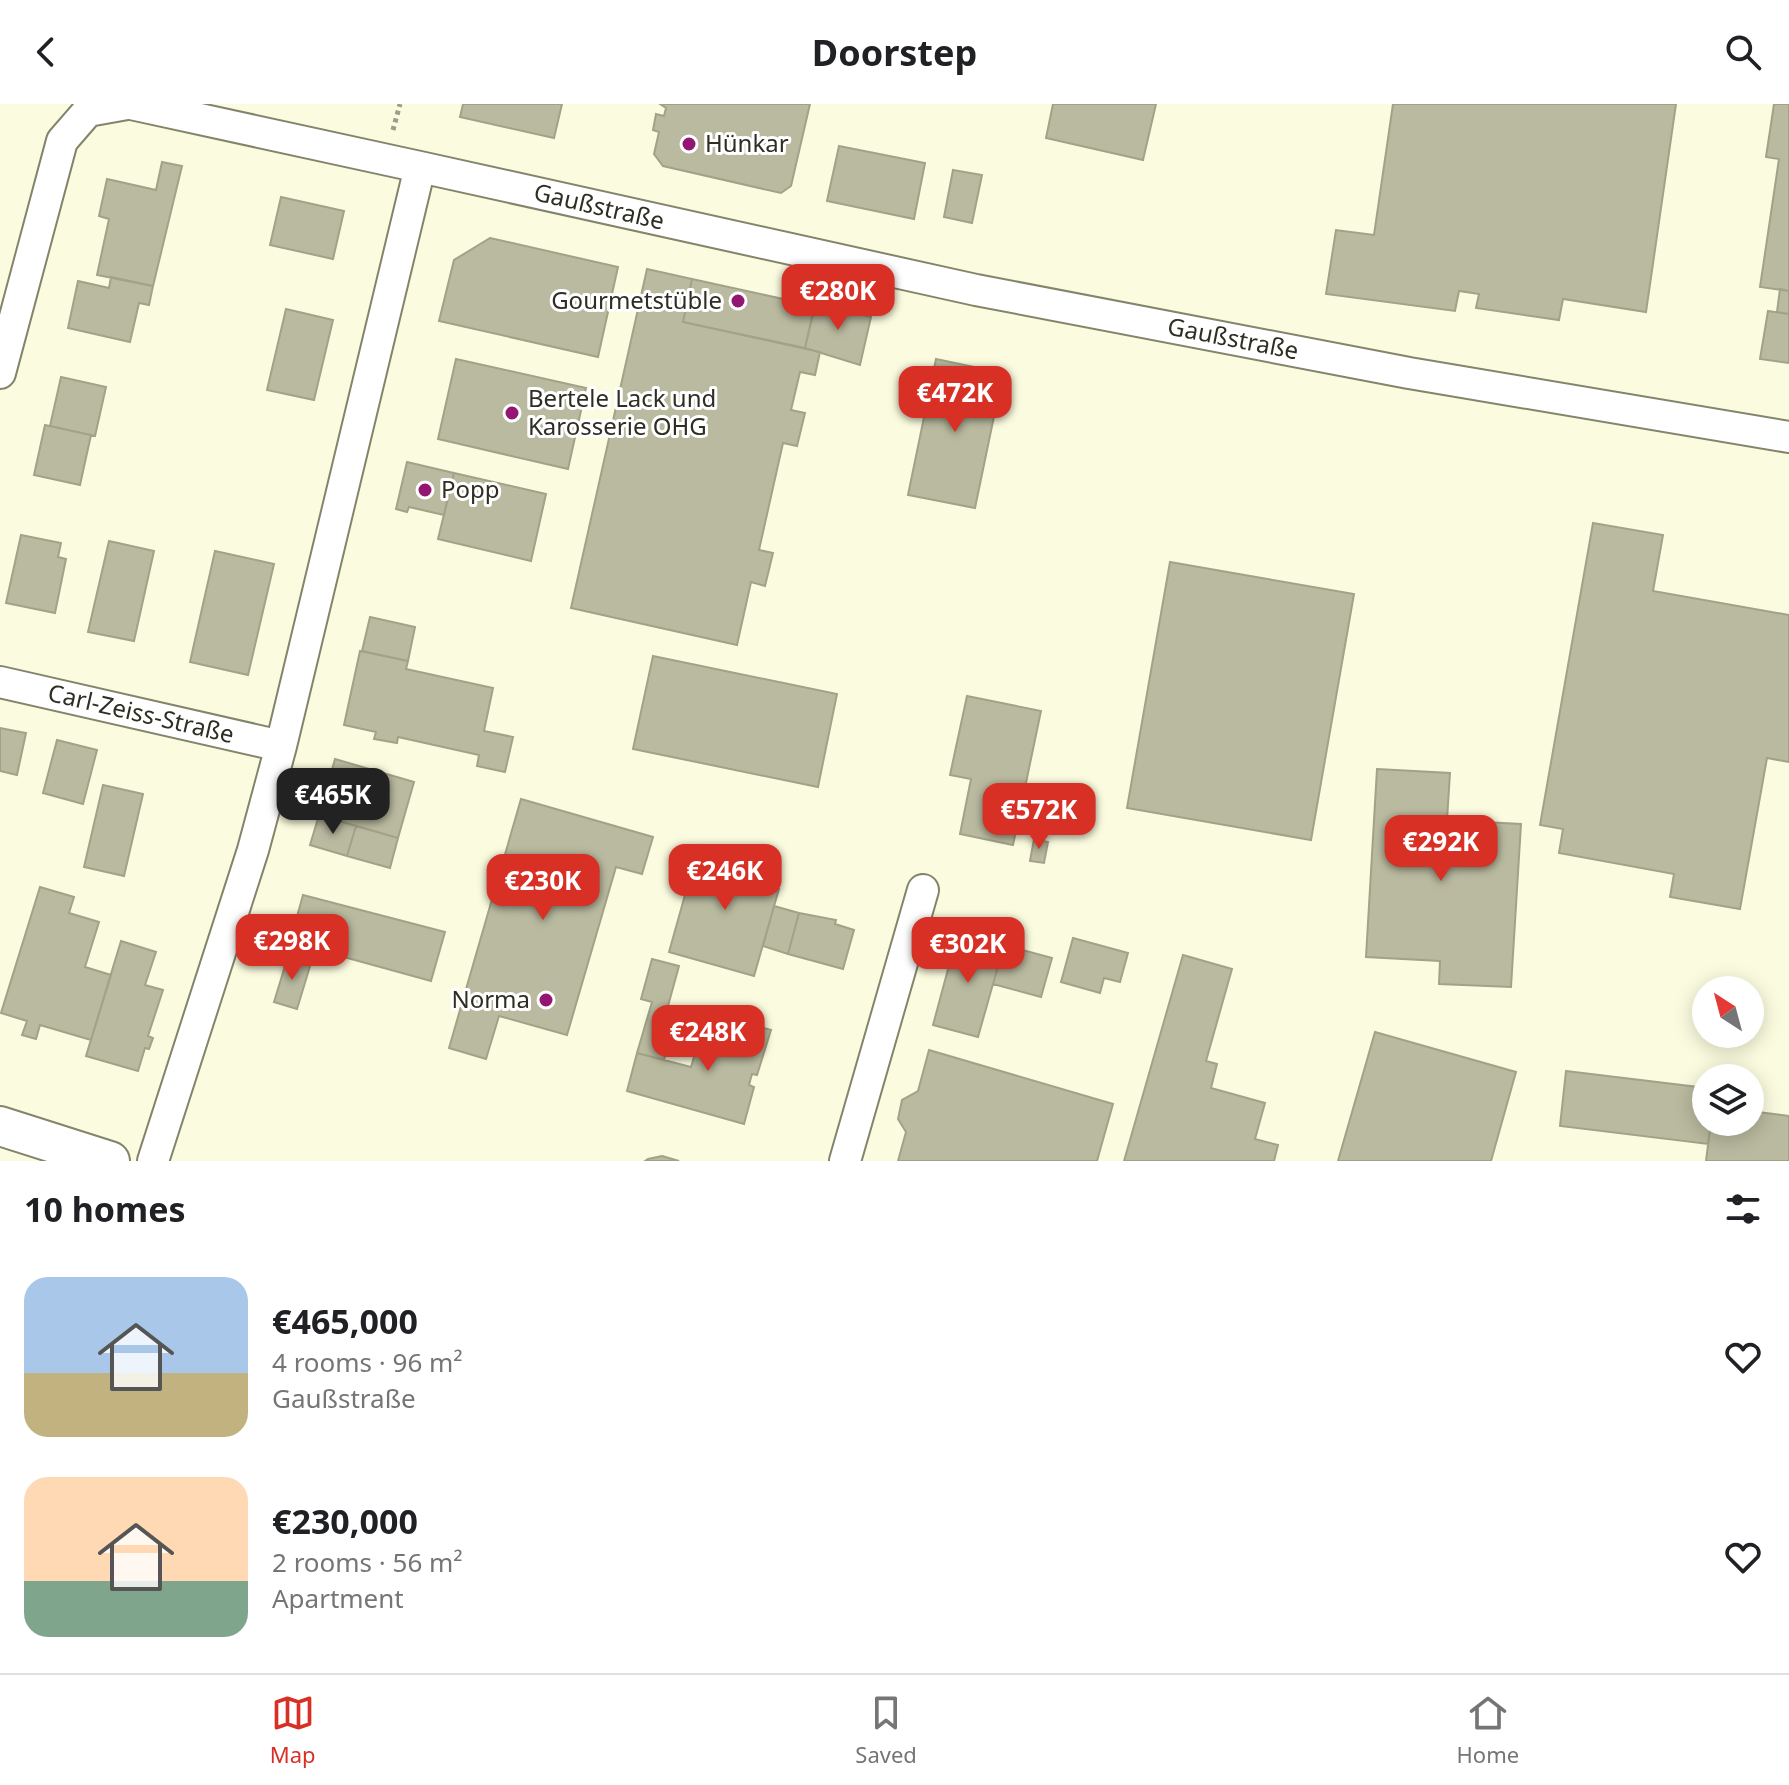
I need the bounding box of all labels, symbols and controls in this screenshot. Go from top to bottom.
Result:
text: Doorstep [812,28,977,77]
icon: back [24,30,68,74]
icon: search [1721,30,1765,74]
place label: Hünkar [705,126,789,159]
marker: Hünkar [680,135,698,153]
street label: Gaußstraße [531,175,668,237]
pin: €280K [782,264,894,332]
text: €280K [800,272,876,308]
place label: Gourmetstüble [551,283,722,316]
marker: Gourmetstüble [729,292,747,310]
street label: Gaußstraße [1165,309,1302,366]
pin: €472K [899,366,1011,434]
text: €472K [917,374,993,410]
place label: Bertele Lack und Karosserie OHG [528,381,716,442]
marker: Bertele Lack und Karosserie OHG [503,404,521,422]
place label: Popp [441,472,500,505]
marker: Popp [416,481,434,499]
street label: Carl-Zeiss-Straße [45,675,238,750]
pin: €465K [277,768,389,836]
text: €465K [295,776,371,812]
pin: €572K [983,783,1095,851]
text: €572K [1001,791,1077,827]
pin: €292K [1385,815,1497,883]
text: €292K [1403,823,1479,859]
pin: €246K [669,844,781,912]
text: €246K [687,852,763,888]
pin: €230K [487,854,599,922]
text: €230K [505,862,581,898]
pin: €298K [236,914,348,982]
pin: €302K [912,917,1024,985]
text: €298K [254,922,330,958]
text: €302K [930,925,1006,961]
north arrow [1692,976,1764,1048]
map controls [1692,976,1764,1136]
place label: Norma [451,982,530,1015]
marker: Norma [537,991,555,1009]
pin: €248K [652,1005,764,1073]
text: €248K [670,1013,746,1049]
button: layers [1692,1064,1764,1136]
text: 10 homes [24,1186,186,1232]
icon: filters [1721,1187,1765,1231]
text: €465,000 [272,1298,418,1344]
icon: home [88,1309,184,1405]
icon: heart [1721,1335,1765,1379]
text: 4 rooms · 96 m² [272,1344,462,1380]
text: Gaußstraße [272,1380,416,1416]
text: €230,000 [272,1498,418,1544]
icon: home [88,1509,184,1605]
icon: heart [1721,1535,1765,1579]
text: 2 rooms · 56 m² [272,1544,462,1580]
text: Apartment [272,1580,404,1616]
tab: Map [270,1691,316,1769]
tab: Saved [855,1691,917,1769]
tab: Home [1457,1691,1519,1769]

